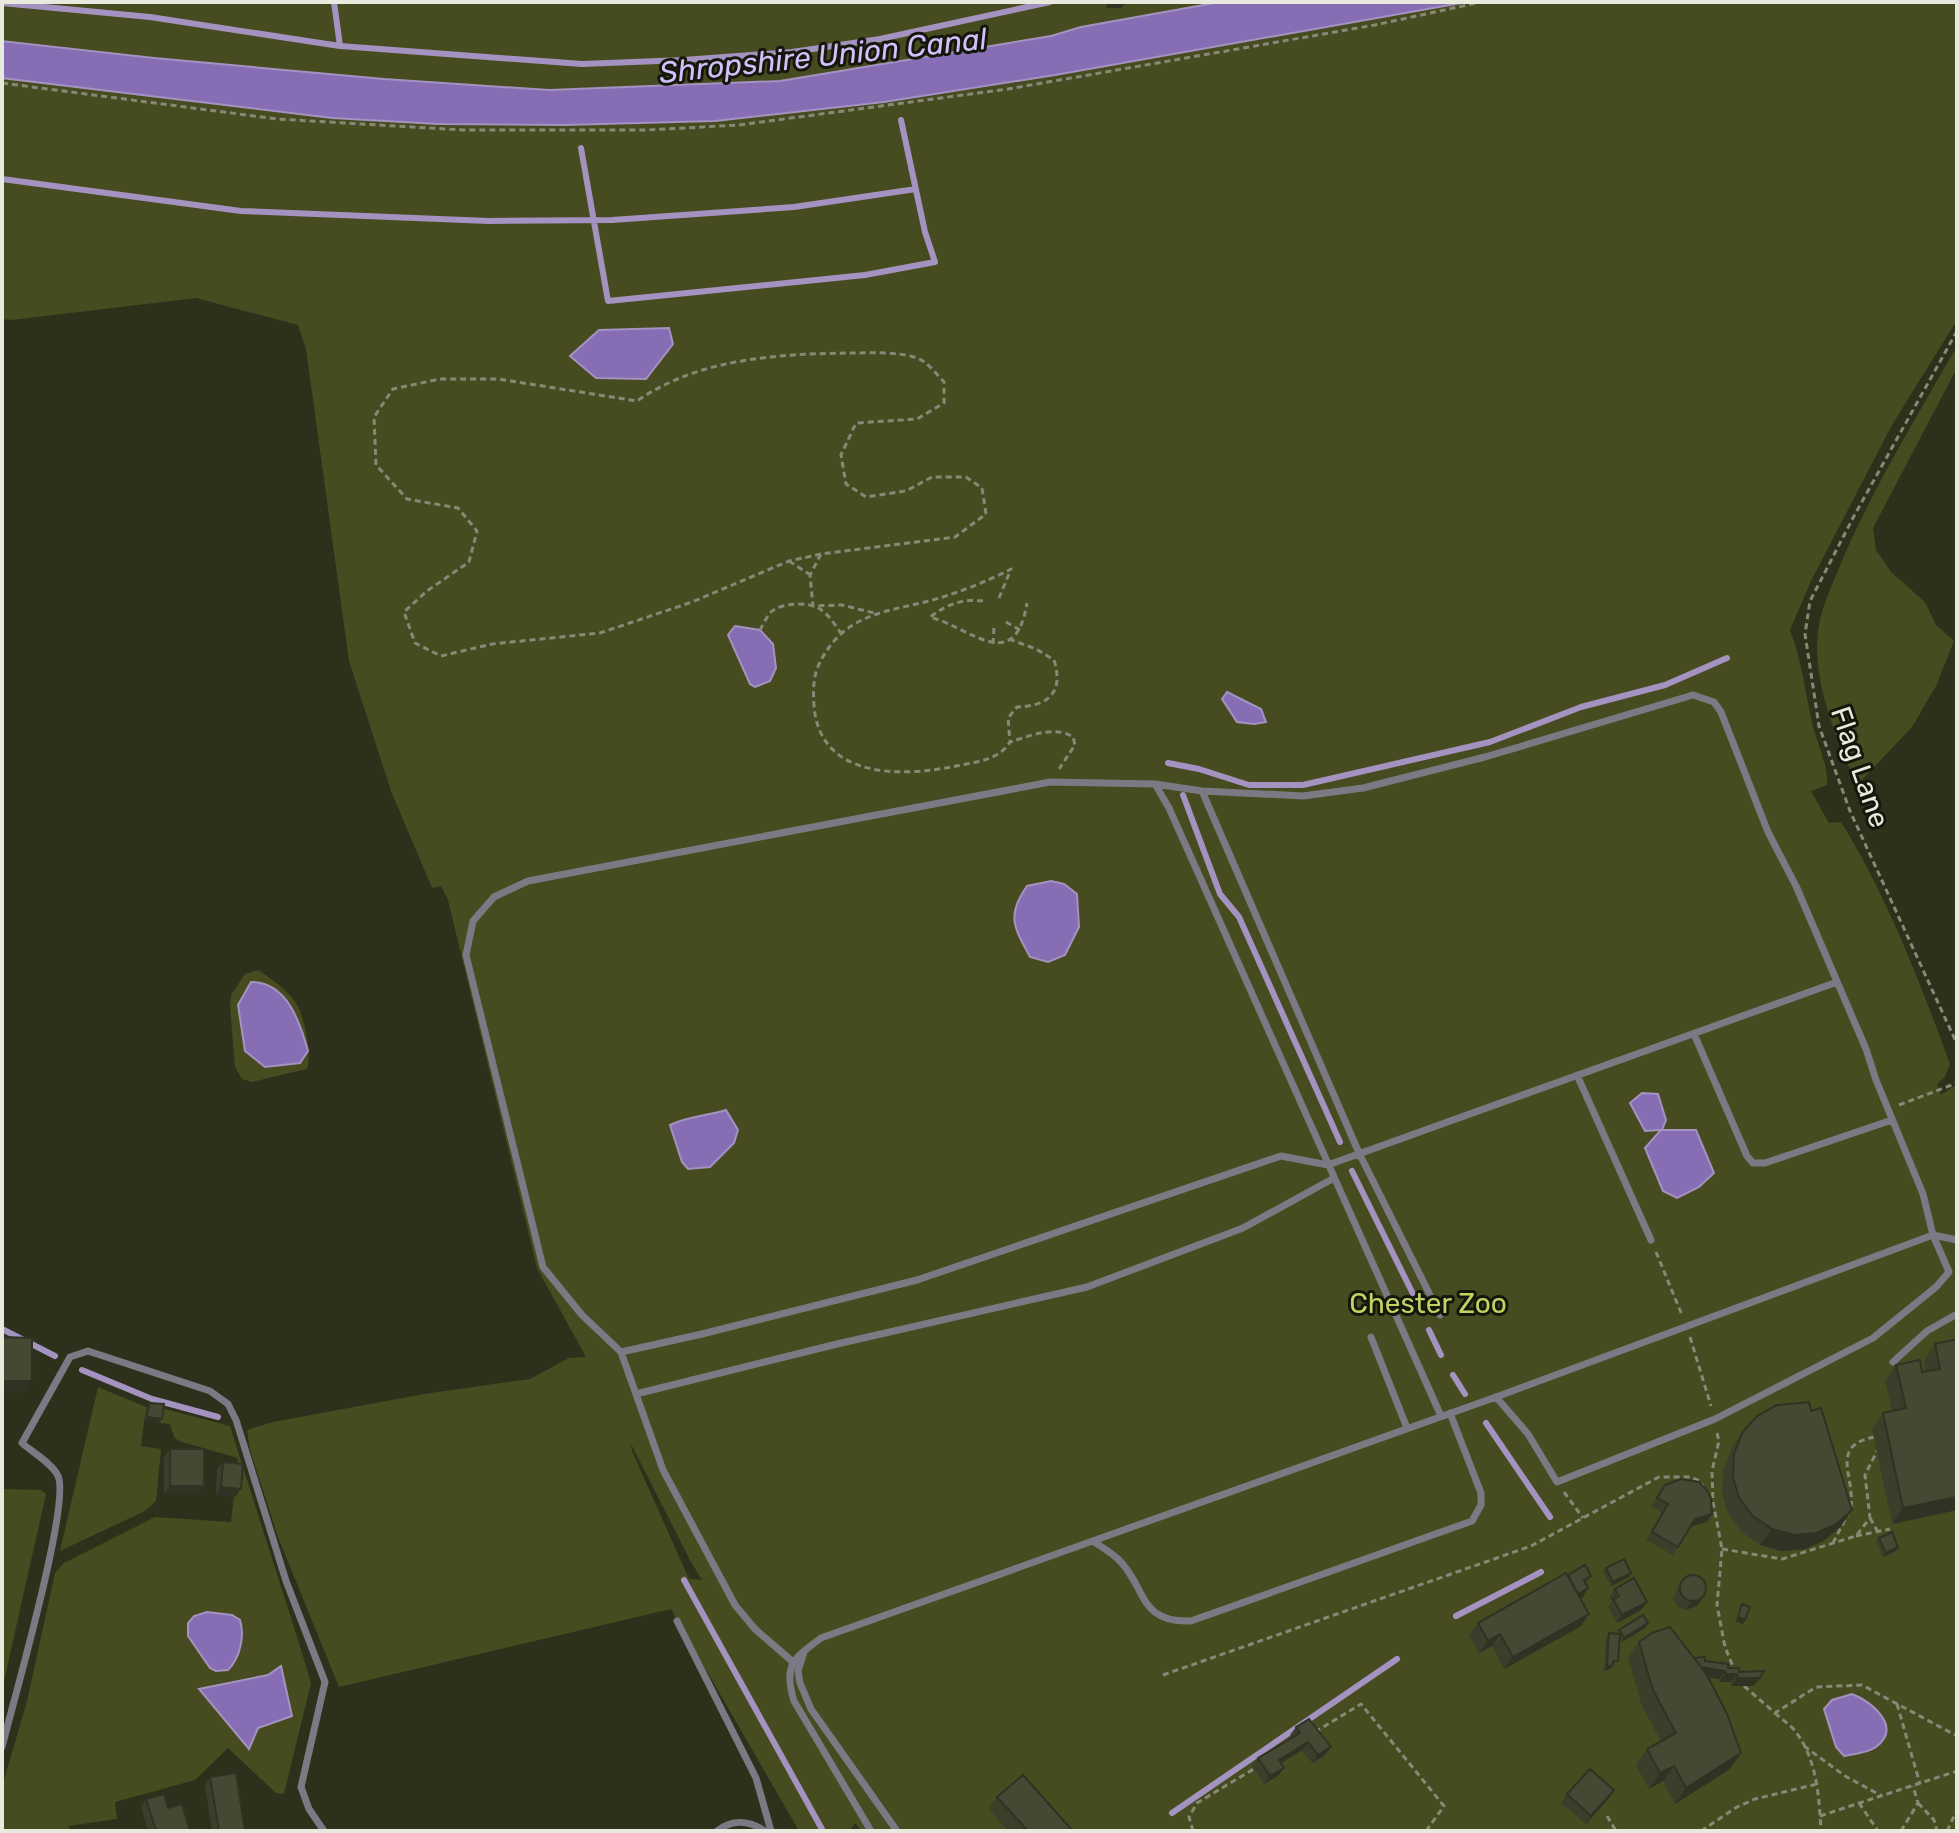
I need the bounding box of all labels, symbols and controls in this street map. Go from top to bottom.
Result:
water label: Shropshire Union Canal [657,21,989,91]
street label: Flag Lane [1824,702,1896,832]
park label: Chester Zoo [1349,1287,1507,1320]

